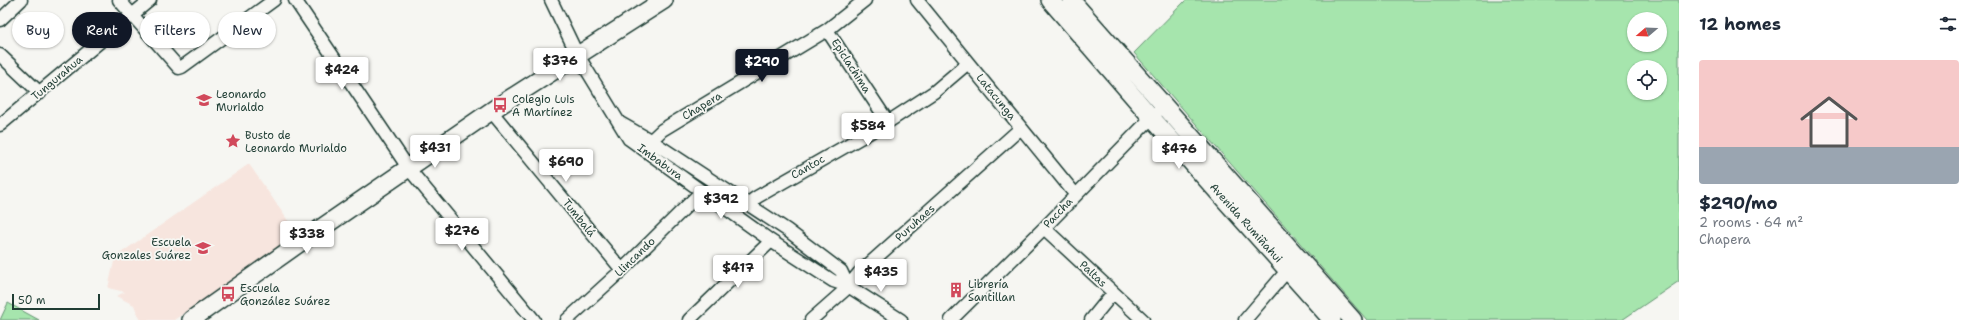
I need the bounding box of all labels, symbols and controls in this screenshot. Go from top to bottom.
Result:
chip: Buy [12,12,64,48]
chip: Rent [72,12,132,48]
chip: Filters [140,12,210,48]
chip: New [218,12,276,48]
north arrow [1627,12,1667,52]
map controls [1627,12,1667,100]
text: 12 homes [1699,13,1781,35]
icon: filters [1937,13,1959,35]
street label: Epiclachima [828,36,874,96]
pin: $376 [536,48,584,82]
pin: $290 [738,49,786,83]
street label: Tungurahua [28,52,86,104]
text: $376 [542,52,578,69]
text: $290 [744,53,780,70]
pin: $424 [318,57,366,91]
button: locate [1627,60,1667,100]
text: $424 [325,61,359,78]
street label: Latacunga [973,71,1019,123]
icon: home [1793,86,1865,158]
place label: Leonardo Murialdo [216,87,267,115]
street label: Chapera [679,88,725,124]
school or university icon: Leonardo Murialdo [195,91,213,109]
place label: Colegio Luis A Martínez [512,92,575,120]
bus stop icon: Colegio Luis A Martínez [491,96,509,114]
pin: $584 [844,113,892,147]
text: $584 [850,117,886,134]
place label: Busto de Leonardo Murialdo [245,128,347,156]
place icon: Busto de Leonardo Murialdo [224,132,242,150]
pin: $431 [411,135,459,169]
pin: $476 [1155,136,1203,170]
text: $431 [419,139,451,156]
street label: Imbabura [634,140,686,184]
text: $476 [1161,140,1197,157]
pin: $690 [542,149,590,183]
street label: Cantoc [788,151,828,183]
text: $690 [548,153,584,170]
street label: Avenida Rumiñahui [1206,180,1286,266]
pin: $392 [697,186,745,220]
text: $392 [703,190,739,207]
text: $290/mo [1699,192,1777,214]
street label: Paccha [1040,194,1076,232]
street label: Tumbalá [559,196,599,240]
street label: Puruhaes [892,201,938,245]
text: 2 rooms · 64 m² [1699,214,1803,231]
pin: $276 [438,218,486,252]
pin: $338 [283,221,331,255]
text: $276 [444,222,480,239]
text: $338 [289,225,325,242]
text: Chapera [1699,231,1751,248]
street label: Llincando [611,234,659,280]
place label: Escuela Gonzales Suárez [102,235,191,263]
school or university icon: Escuela Gonzales Suárez [194,239,212,257]
pin: $417 [714,255,762,289]
street label: Paltas [1076,257,1110,291]
text: $417 [722,259,754,276]
pin: $435 [857,259,905,293]
text: $435 [864,263,898,280]
place label: Librería Santillan [968,277,1015,305]
place label: Escuela González Suárez [240,281,330,309]
building icon: Librería Santillan [947,281,965,299]
bus stop icon: Escuela González Suárez [219,285,237,303]
scale bar [12,292,100,311]
text: 50 m [18,293,46,308]

